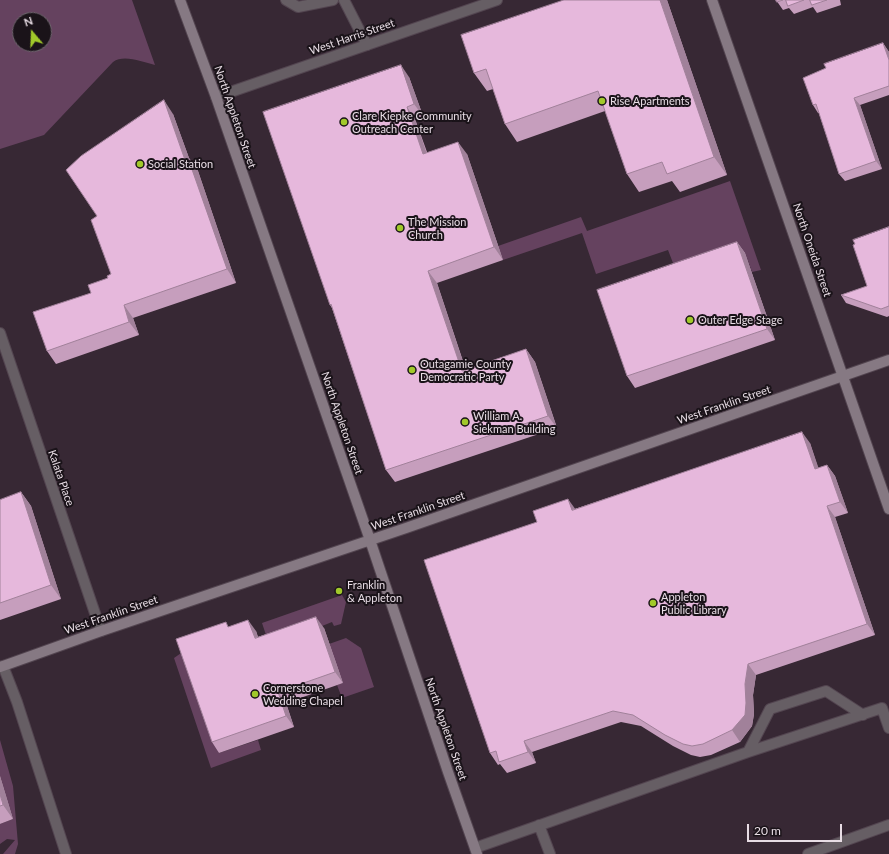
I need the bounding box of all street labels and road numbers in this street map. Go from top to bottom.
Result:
street label: West Harris Street [308,16,396,58]
street label: North Appleton Street [211,64,259,170]
street label: North Oneida Street [790,201,834,299]
street label: North Appleton Street [318,370,366,476]
street label: West Franklin Street [675,383,773,427]
street label: Kalata Place [45,448,77,508]
street label: West Franklin Street [369,489,467,533]
street label: West Franklin Street [62,593,160,637]
street label: North Appleton Street [422,676,470,782]

